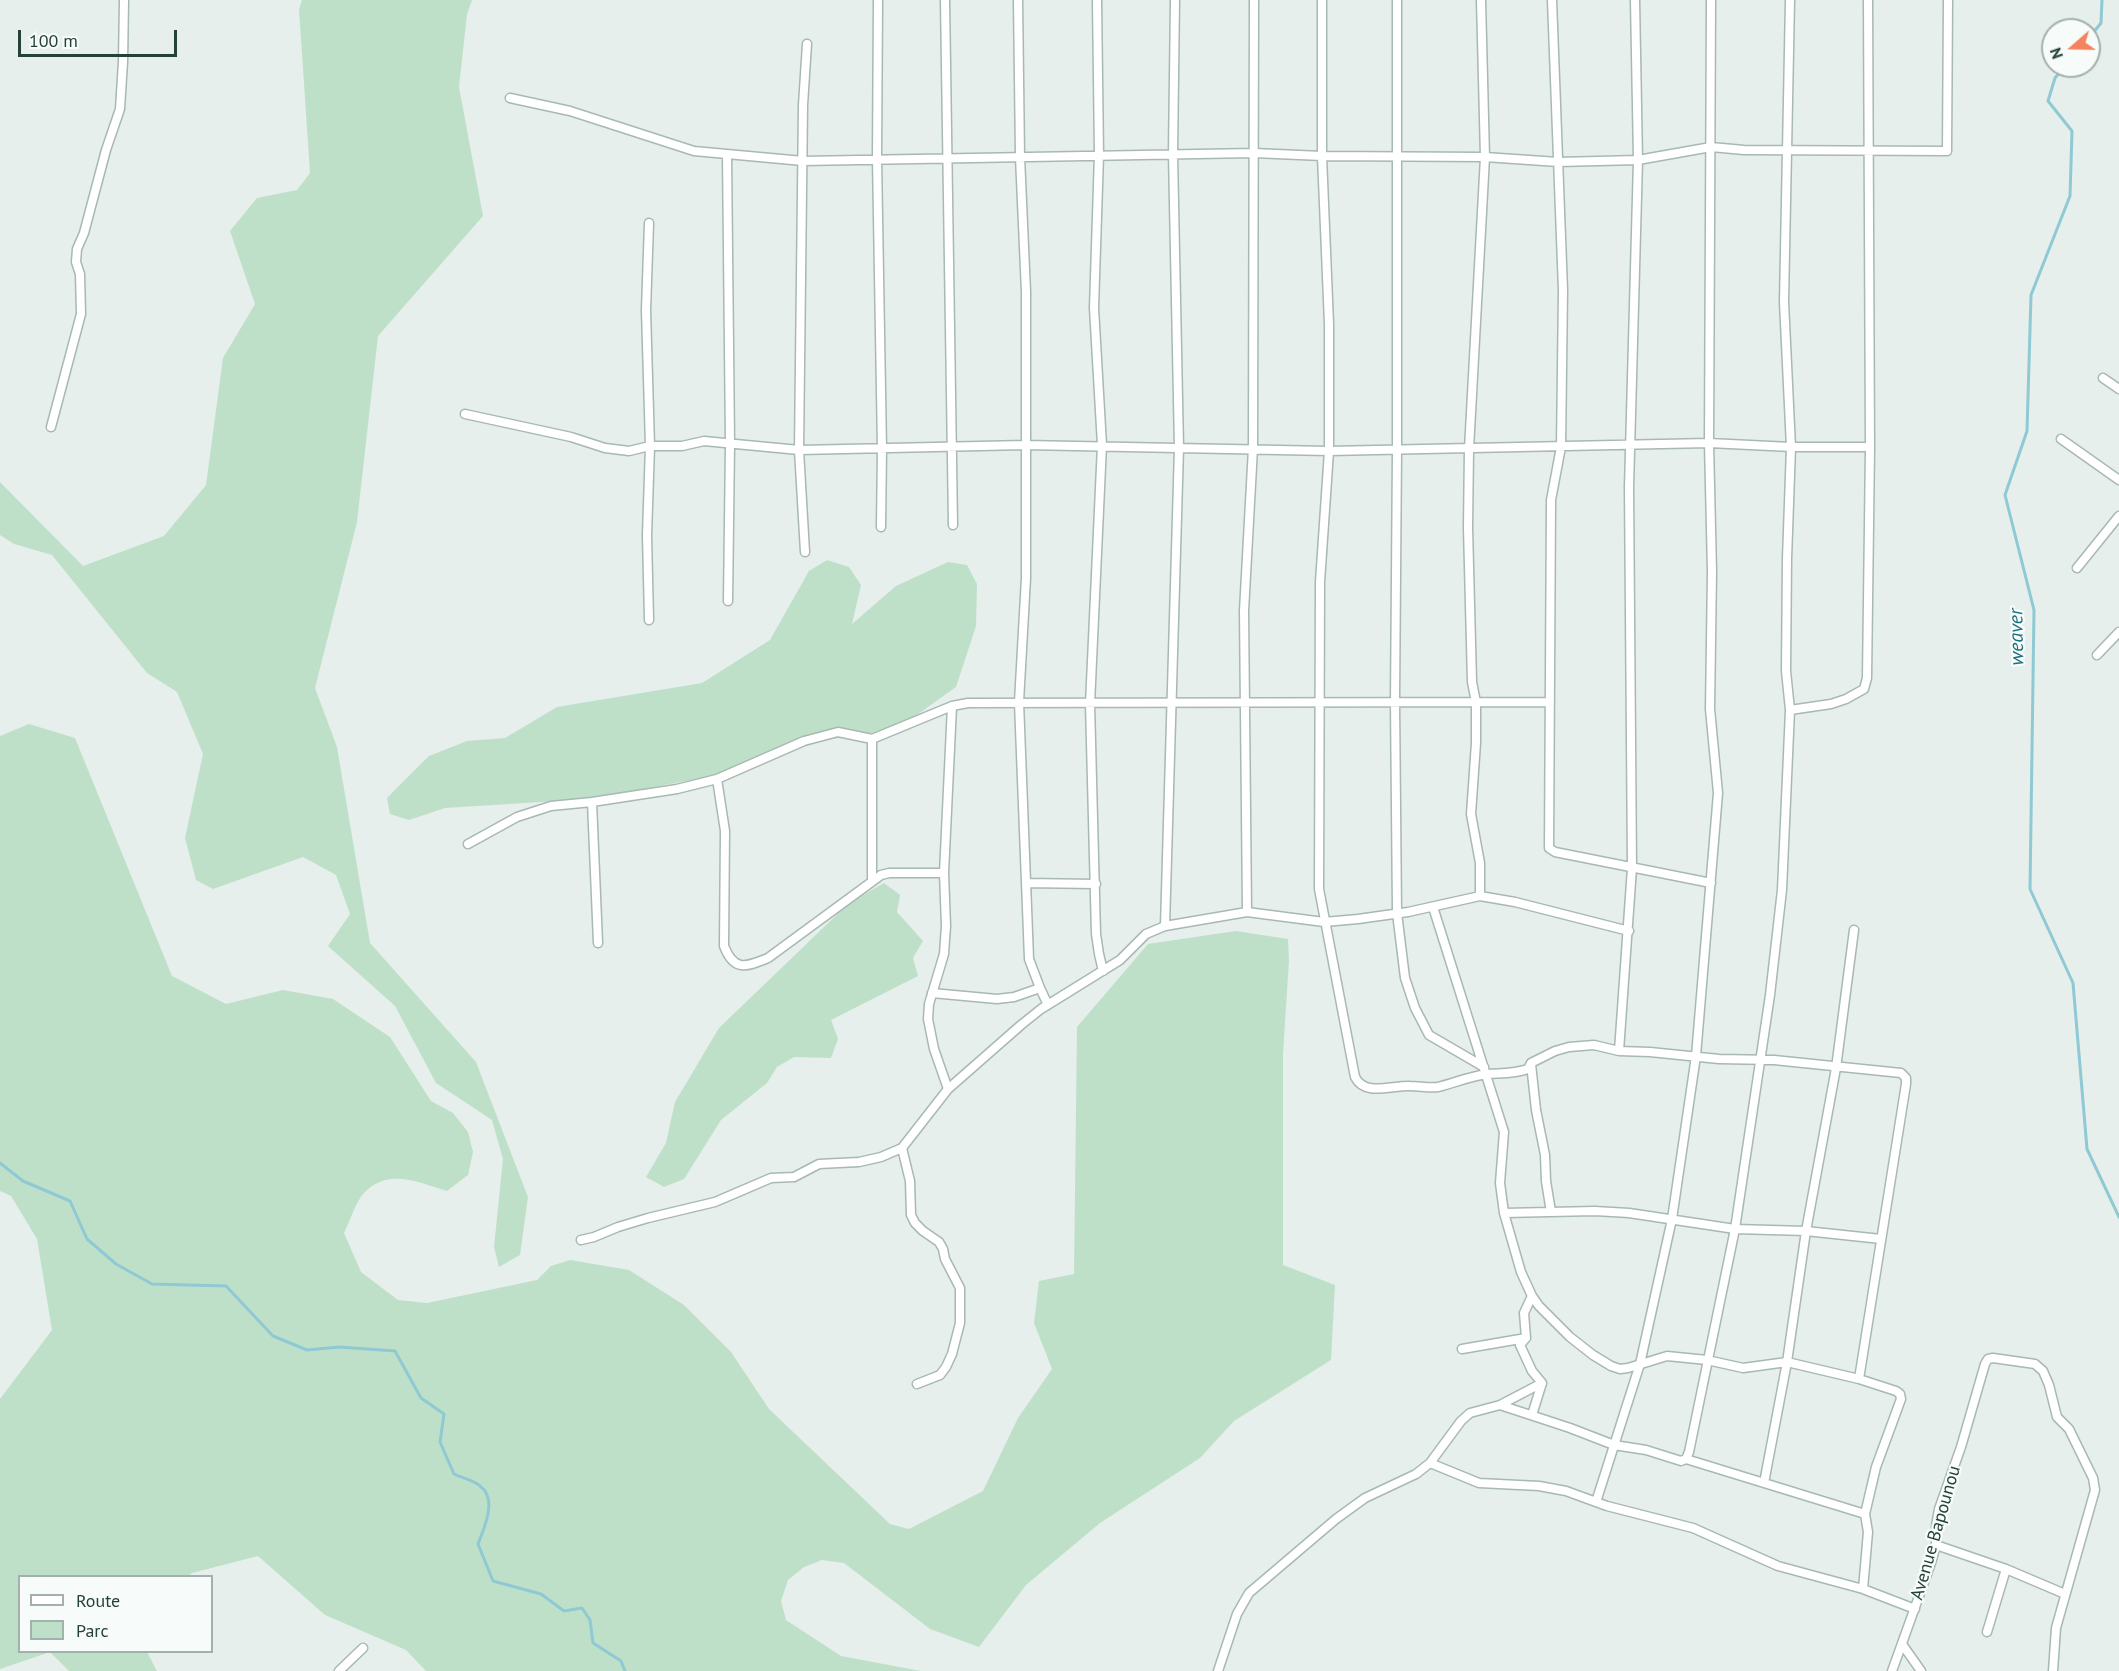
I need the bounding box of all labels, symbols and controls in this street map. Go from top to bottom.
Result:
scale bar [21,18,180,56]
north arrow [2041,18,2101,78]
text: 100 m [29,29,78,52]
text: N [2045,45,2067,62]
water label: weaver [2005,608,2029,666]
street label: Avenue Bapounou [1906,1463,1966,1603]
legend [18,1575,213,1653]
text: Route [76,1589,120,1612]
text: Parc [76,1619,109,1642]

